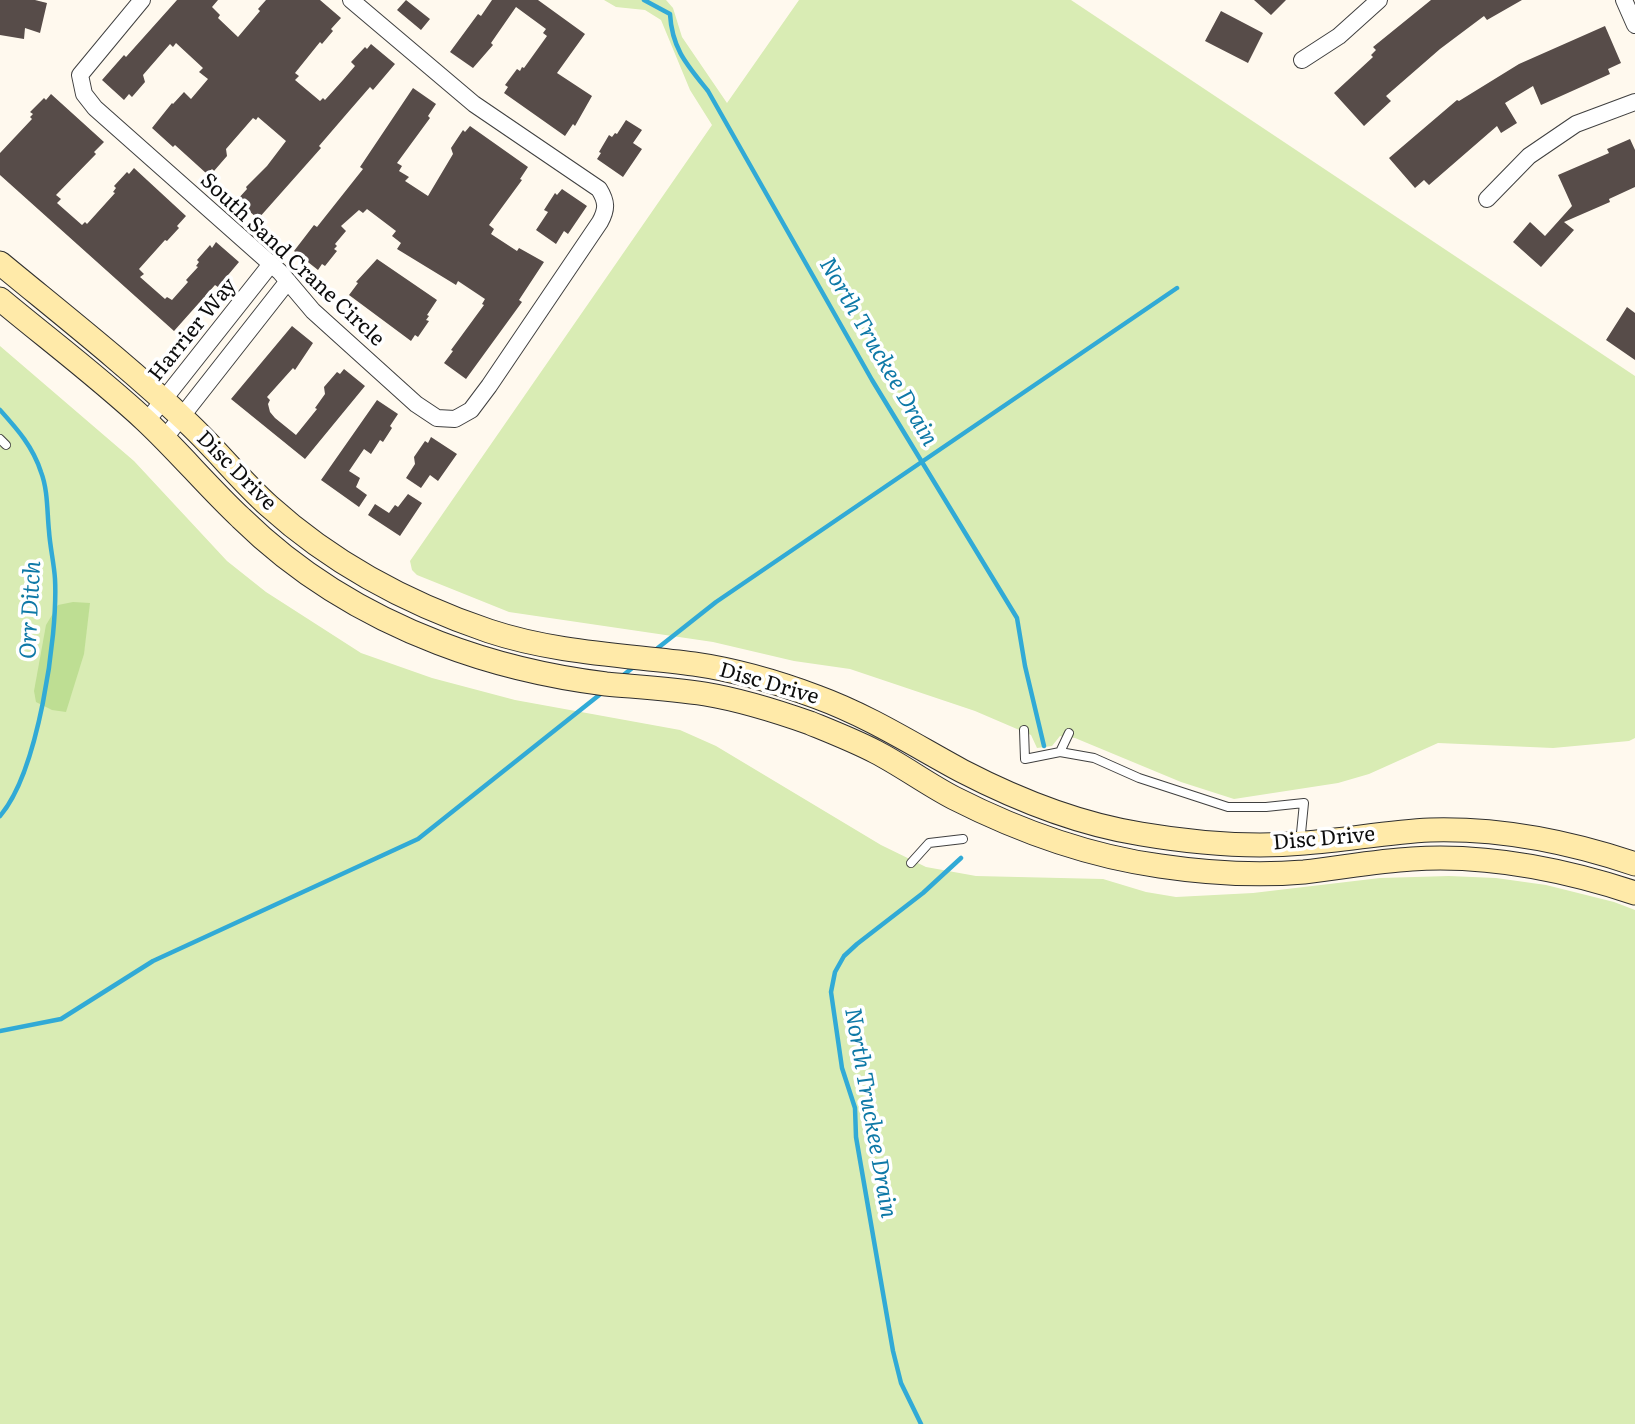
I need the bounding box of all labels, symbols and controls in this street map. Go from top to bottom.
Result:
street label: South Sand Crane Circle [195,168,389,352]
water label: North Truckee Drain [813,253,943,451]
street label: Harrier Way [144,273,242,387]
street label: Disc Drive [191,426,281,516]
water label: Orr Ditch [15,560,47,660]
street label: Disc Drive [716,658,822,710]
street label: Disc Drive [1272,822,1376,856]
water label: North Truckee Drain [838,1006,902,1220]

